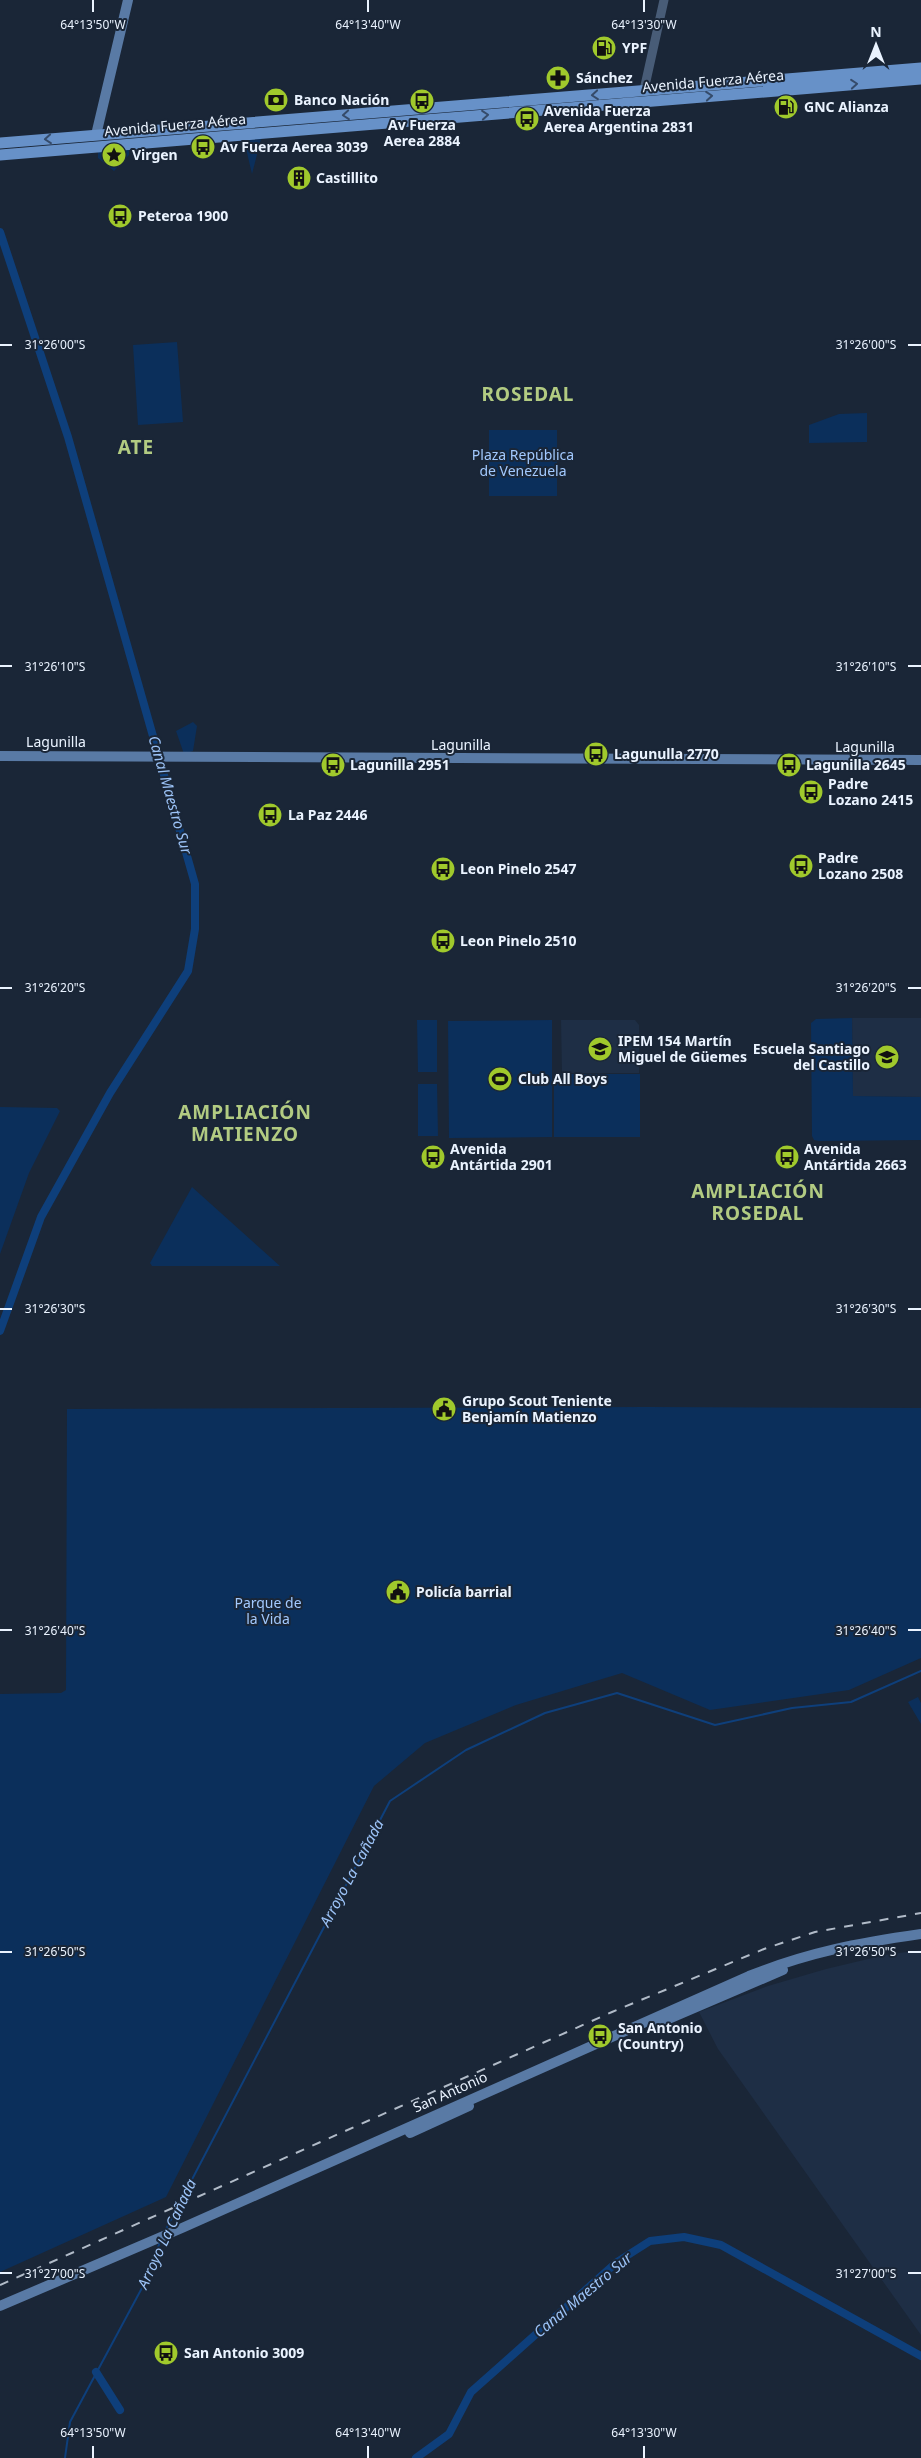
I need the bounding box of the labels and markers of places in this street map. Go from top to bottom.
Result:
fuel station icon: YPF [591,35,617,61]
place label: YPF [622,38,647,57]
pharmacy icon: Sánchez [545,65,571,91]
place label: Sánchez [576,68,633,87]
bank icon: Banco Nación [263,87,289,113]
bus stop icon: Av Fuerza Aerea 2884 [409,88,435,114]
place label: Banco Nación [294,90,389,109]
fuel station icon: GNC Alianza [773,94,799,120]
place label: GNC Alianza [804,97,889,116]
place label: Avenida Fuerza Aerea Argentina 2831 [544,101,694,136]
bus stop icon: Avenida Fuerza Aerea Argentina 2831 [514,106,540,132]
place label: Av Fuerza Aerea 2884 [384,115,460,150]
bus stop icon: Av Fuerza Aerea 3039 [190,134,216,160]
place label: Av Fuerza Aerea 3039 [220,137,368,156]
place icon: Virgen [101,142,127,168]
place label: Virgen [132,145,178,164]
building icon: Castillito [286,165,312,191]
place label: Castillito [316,168,378,187]
bus stop icon: Peteroa 1900 [107,203,133,229]
place label: Peteroa 1900 [138,206,228,225]
bus stop icon: Lagunulla 2770 [583,741,609,767]
place label: Lagunulla 2770 [614,744,719,763]
bus stop icon: Lagunilla 2951 [320,752,346,778]
bus stop icon: Lagunilla 2645 [776,752,802,778]
place label: Lagunilla 2951 [350,755,450,774]
place label: Lagunilla 2645 [806,755,906,774]
place label: Padre Lozano 2415 [828,774,913,809]
bus stop icon: Padre Lozano 2415 [798,779,824,805]
bus stop icon: La Paz 2446 [257,802,283,828]
place label: La Paz 2446 [288,805,368,824]
place label: Padre Lozano 2508 [818,848,903,883]
bus stop icon: Padre Lozano 2508 [788,853,814,879]
bus stop icon: Leon Pinelo 2547 [430,856,456,882]
place label: Leon Pinelo 2547 [460,859,577,878]
bus stop icon: Leon Pinelo 2510 [430,928,456,954]
place label: Leon Pinelo 2510 [460,931,577,950]
place label: IPEM 154 Martín Miguel de Güemes [618,1031,747,1066]
school or university icon: IPEM 154 Martín Miguel de Güemes [587,1036,613,1062]
place label: Escuela Santiago del Castillo [753,1039,870,1074]
school or university icon: Escuela Santiago del Castillo [874,1044,900,1070]
sports icon: Club All Boys [487,1066,513,1092]
place label: Club All Boys [518,1069,607,1088]
place label: Avenida Antártida 2901 [450,1139,553,1174]
place label: Avenida Antártida 2663 [804,1139,907,1174]
bus stop icon: Avenida Antártida 2901 [420,1144,446,1170]
bus stop icon: Avenida Antártida 2663 [774,1144,800,1170]
place label: Grupo Scout Teniente Benjamín Matienzo [462,1391,612,1426]
public building icon: Grupo Scout Teniente Benjamín Matienzo [431,1396,457,1422]
public building icon: Policía barrial [385,1579,411,1605]
place label: Policía barrial [416,1582,512,1601]
place label: San Antonio (Country) [618,2018,703,2053]
bus stop icon: San Antonio (Country) [587,2023,613,2049]
bus stop icon: San Antonio 3009 [153,2340,179,2366]
place label: San Antonio 3009 [184,2343,304,2362]

